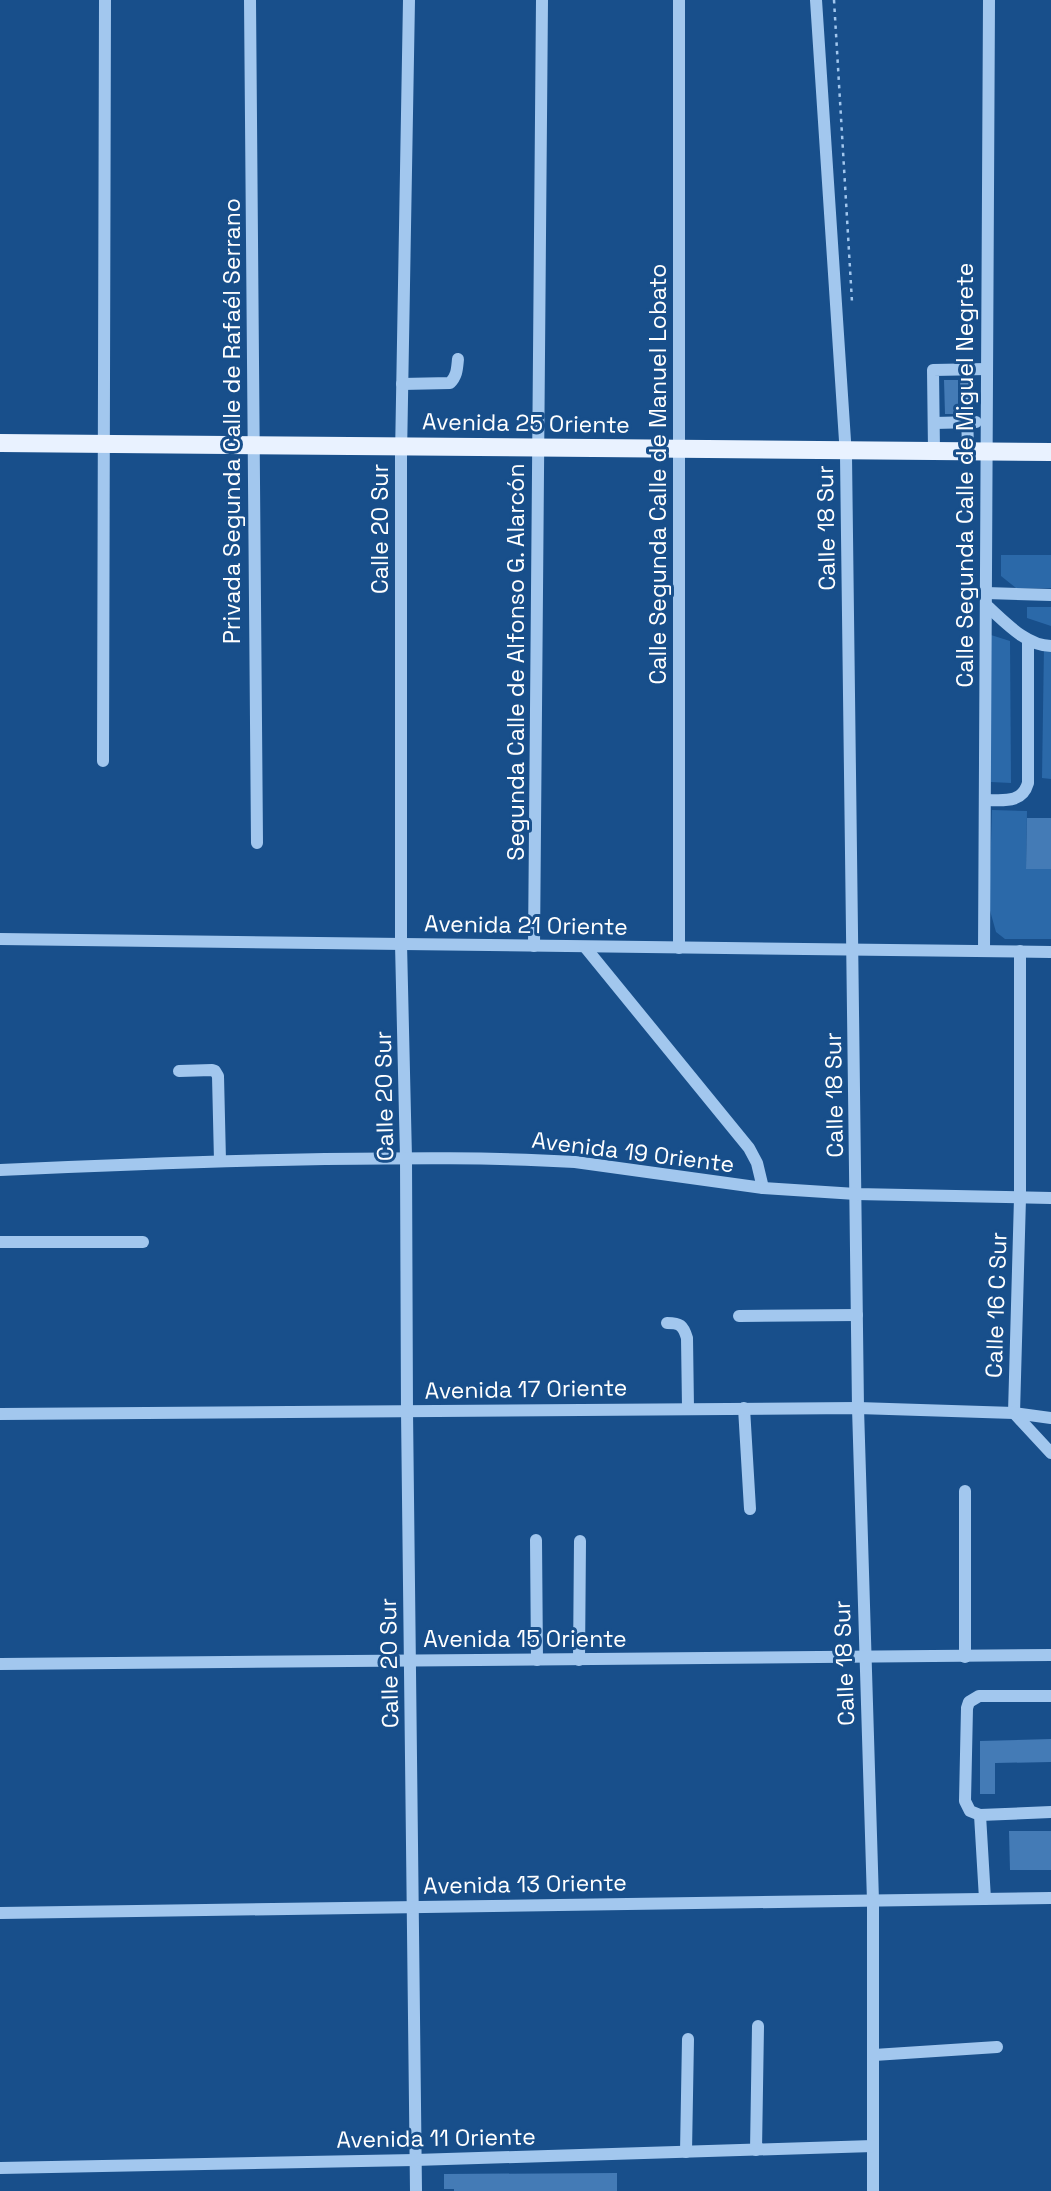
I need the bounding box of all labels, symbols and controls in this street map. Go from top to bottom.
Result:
street label: Privada Segunda Calle de Rafaél Serrano [217,198,247,644]
street label: Calle Segunda Calle de Manuel Lobato [643,263,673,685]
street label: Calle Segunda Calle de Miguel Negrete [950,263,980,687]
street label: Avenida 25 Oriente [422,406,630,440]
street label: Segunda Calle de Alfonso G. Alarcón [501,463,531,861]
street label: Calle 20 Sur [365,464,395,594]
street label: Calle 18 Sur [810,465,842,591]
street label: Avenida 21 Oriente [424,908,628,942]
street label: Calle 20 Sur [368,1031,400,1161]
street label: Calle 18 Sur [818,1032,850,1158]
street label: Avenida 19 Oriente [530,1125,736,1179]
street label: Calle 16 C Sur [978,1232,1014,1378]
street label: Avenida 17 Oriente [424,1372,628,1406]
street label: Calle 20 Sur [373,1598,405,1728]
street label: Calle 18 Sur [827,1600,861,1726]
street label: Avenida 15 Oriente [423,1624,627,1654]
street label: Avenida 13 Oriente [423,1867,627,1901]
street label: Avenida 11 Oriente [336,2121,536,2155]

